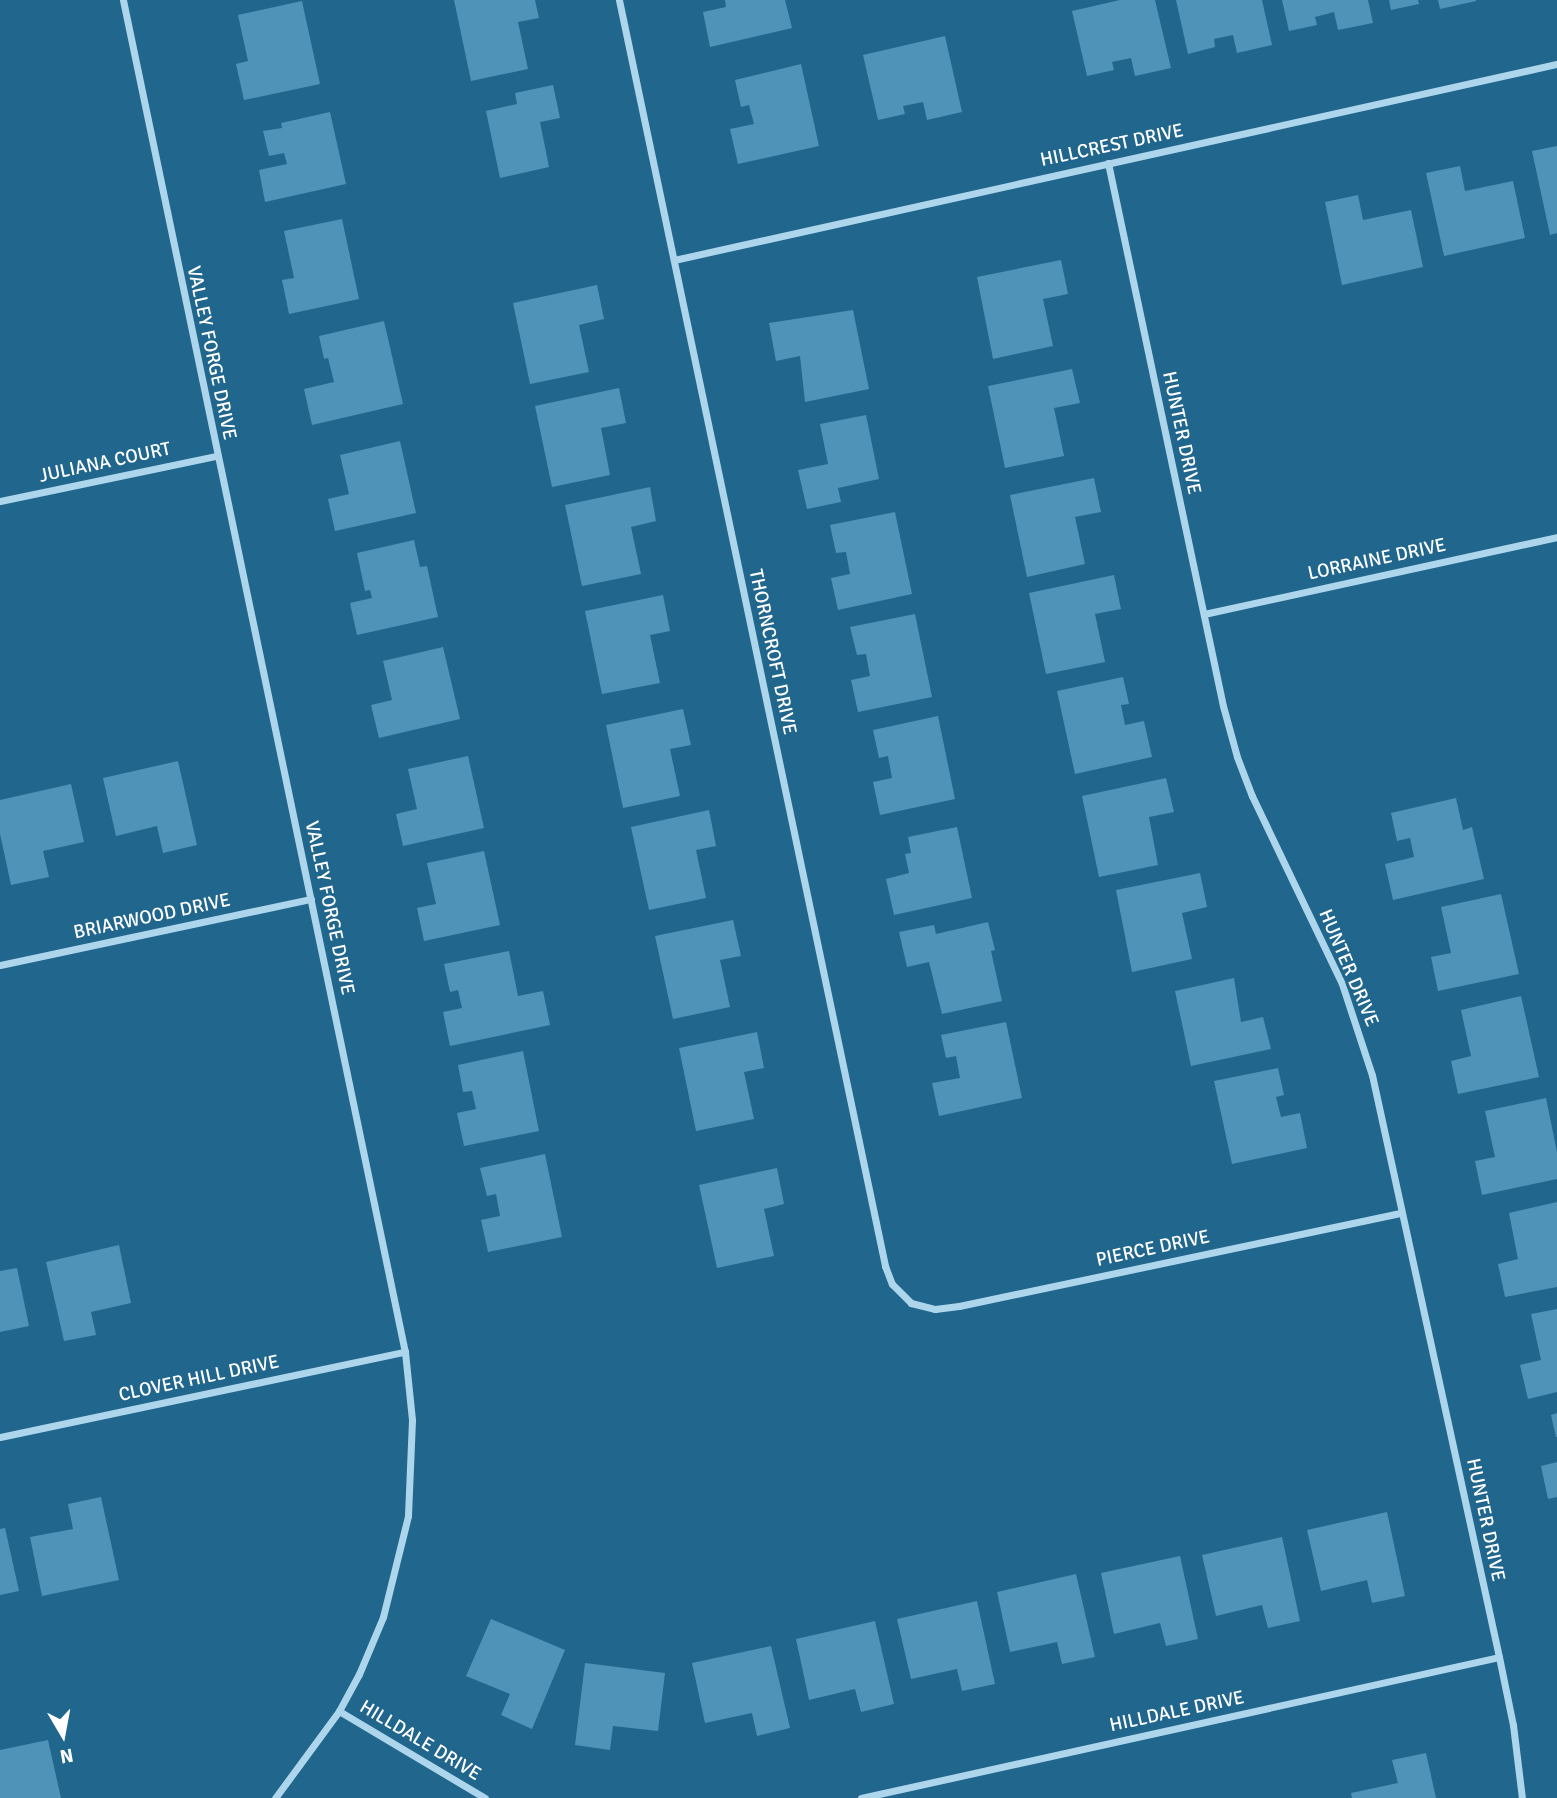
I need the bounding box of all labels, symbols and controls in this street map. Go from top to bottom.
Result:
street label: HILLCREST DRIVE [1038,120,1186,172]
street label: VALLEY FORGE DRIVE [181,264,241,442]
street label: HUNTER DRIVE [1157,369,1205,497]
street label: JULIANA COURT [37,438,173,488]
street label: LORRAINE DRIVE [1306,534,1448,586]
street label: THORNCROFT DRIVE [743,567,801,737]
street label: VALLEY FORGE DRIVE [299,819,359,997]
street label: BRIARWOOD DRIVE [71,889,233,945]
street label: HUNTER DRIVE [1313,906,1383,1030]
street label: PIERCE DRIVE [1094,1226,1212,1272]
street label: CLOVER HILL DRIVE [117,1351,281,1407]
street label: HUNTER DRIVE [1461,1456,1509,1584]
street label: HILLDALE DRIVE [1108,1687,1246,1737]
street label: HILLDALE DRIVE [355,1696,485,1786]
north arrow [28,1700,98,1770]
text: N [58,1743,75,1769]

